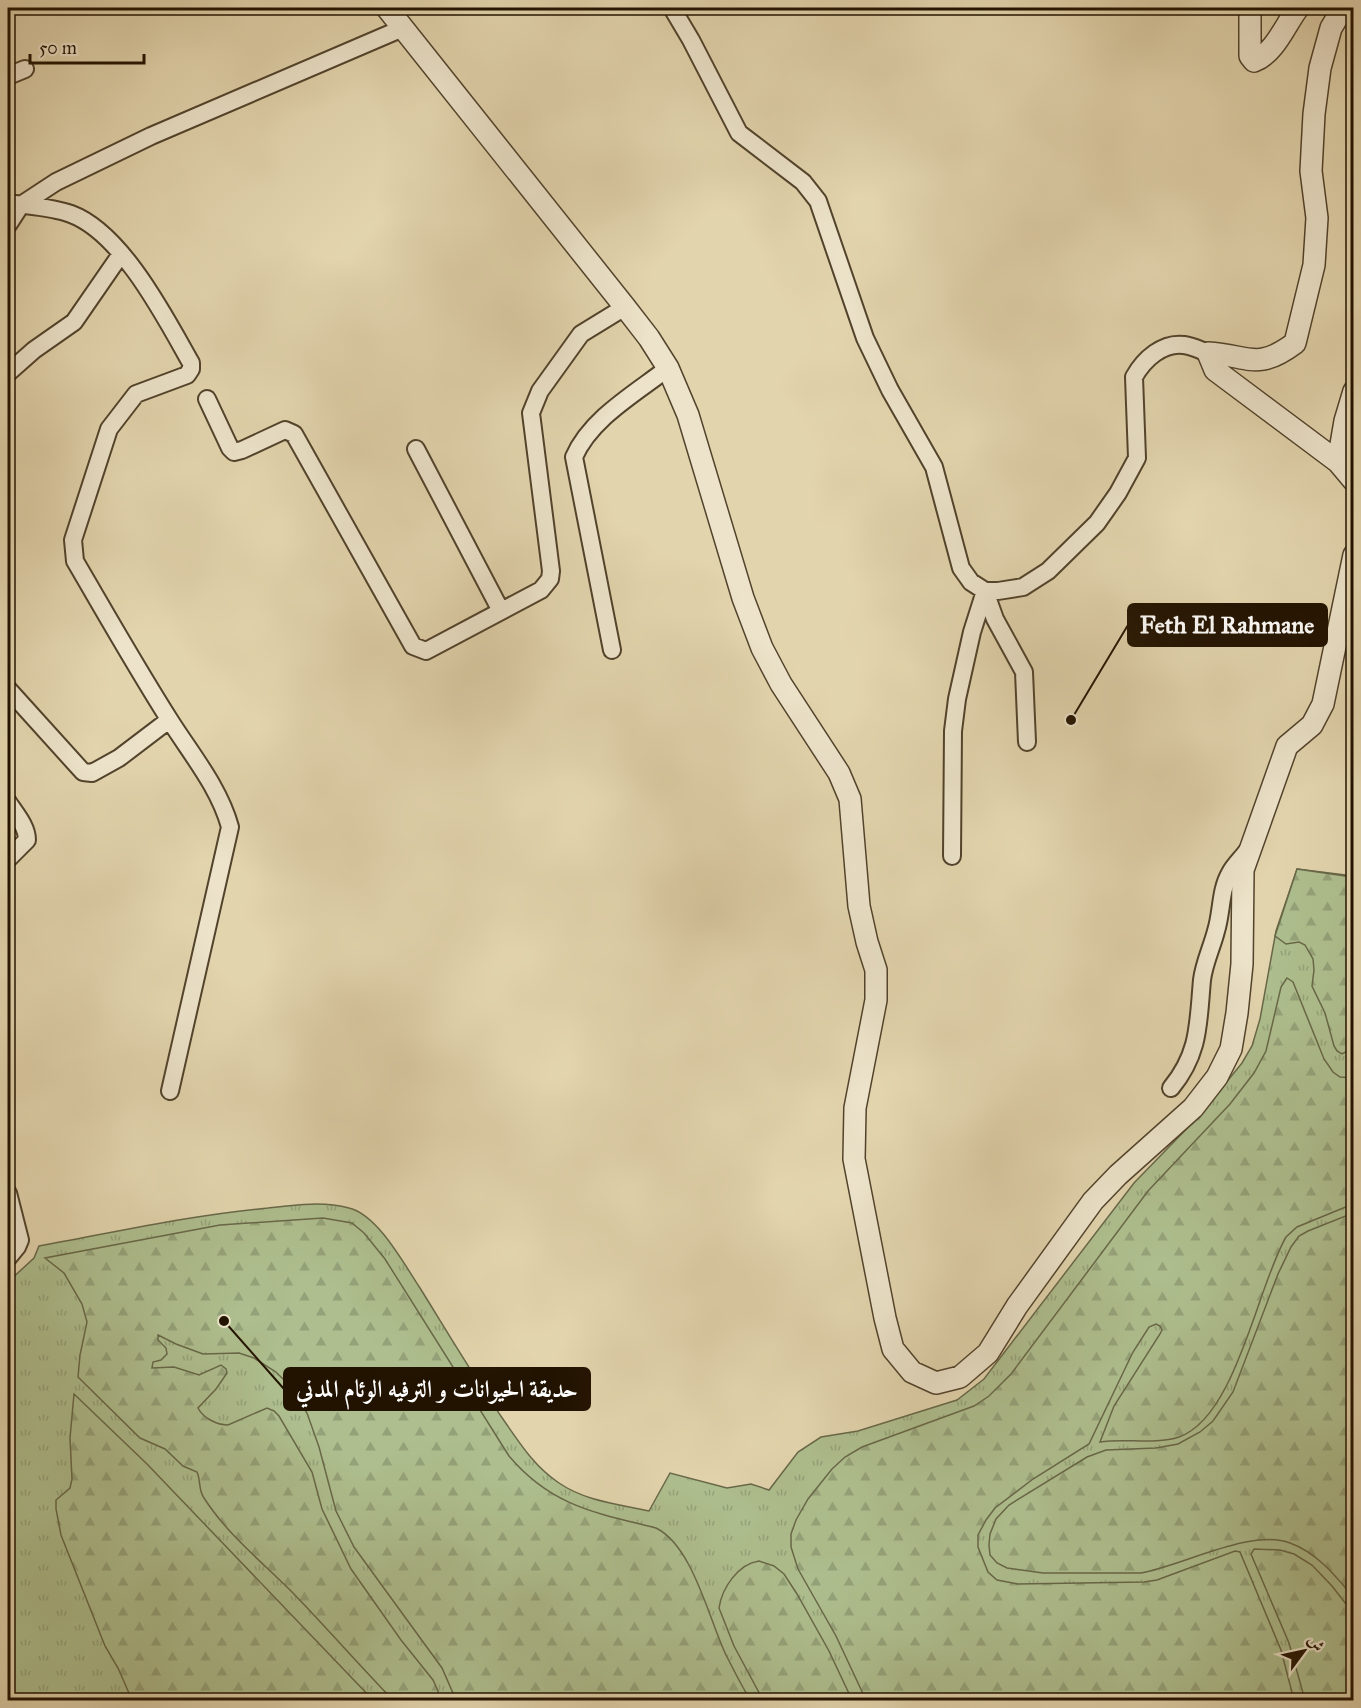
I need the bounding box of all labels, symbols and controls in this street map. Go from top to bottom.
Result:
scale bar [30,27,144,65]
text: 50 m [39,37,77,59]
callout: Feth El Rahmane [1128,604,1327,646]
text: Feth El Rahmane [1140,610,1314,640]
callout: حديقة الحيوانات و الترفيه الوئام المدني [284,1368,590,1410]
text: حديقة الحيوانات و الترفيه الوئام المدني [295,1374,578,1410]
north arrow [1274,1621,1334,1681]
text: ش [1304,1631,1328,1655]

